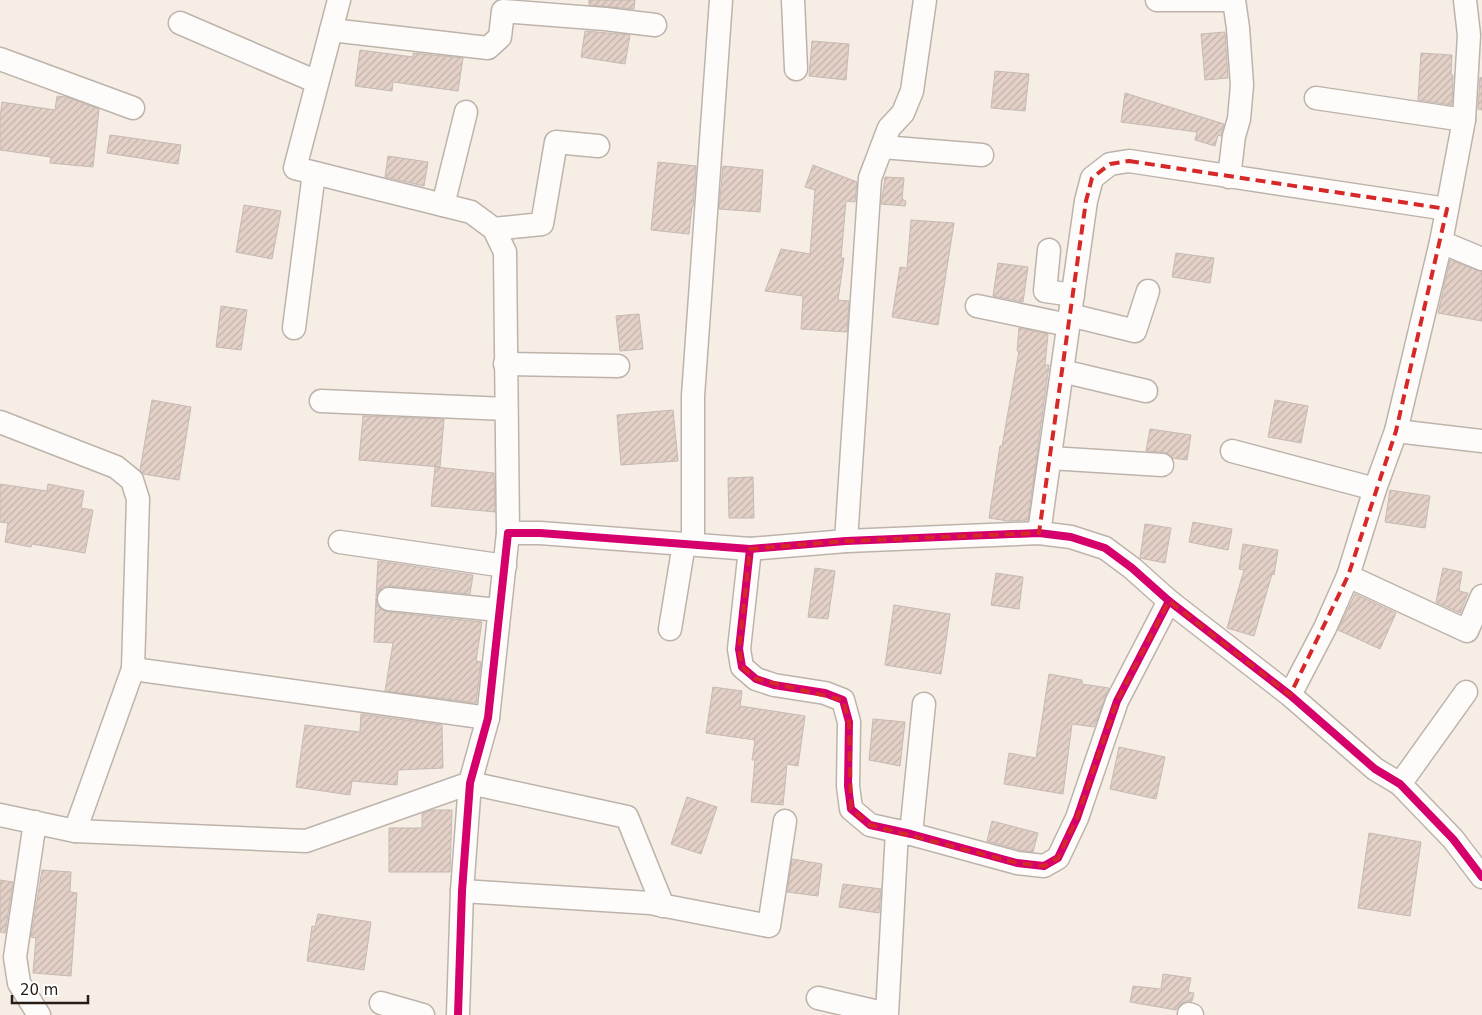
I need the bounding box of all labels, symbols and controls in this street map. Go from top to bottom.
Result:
scale bar [12,972,89,1004]
text: 20 m [20,981,58,999]

